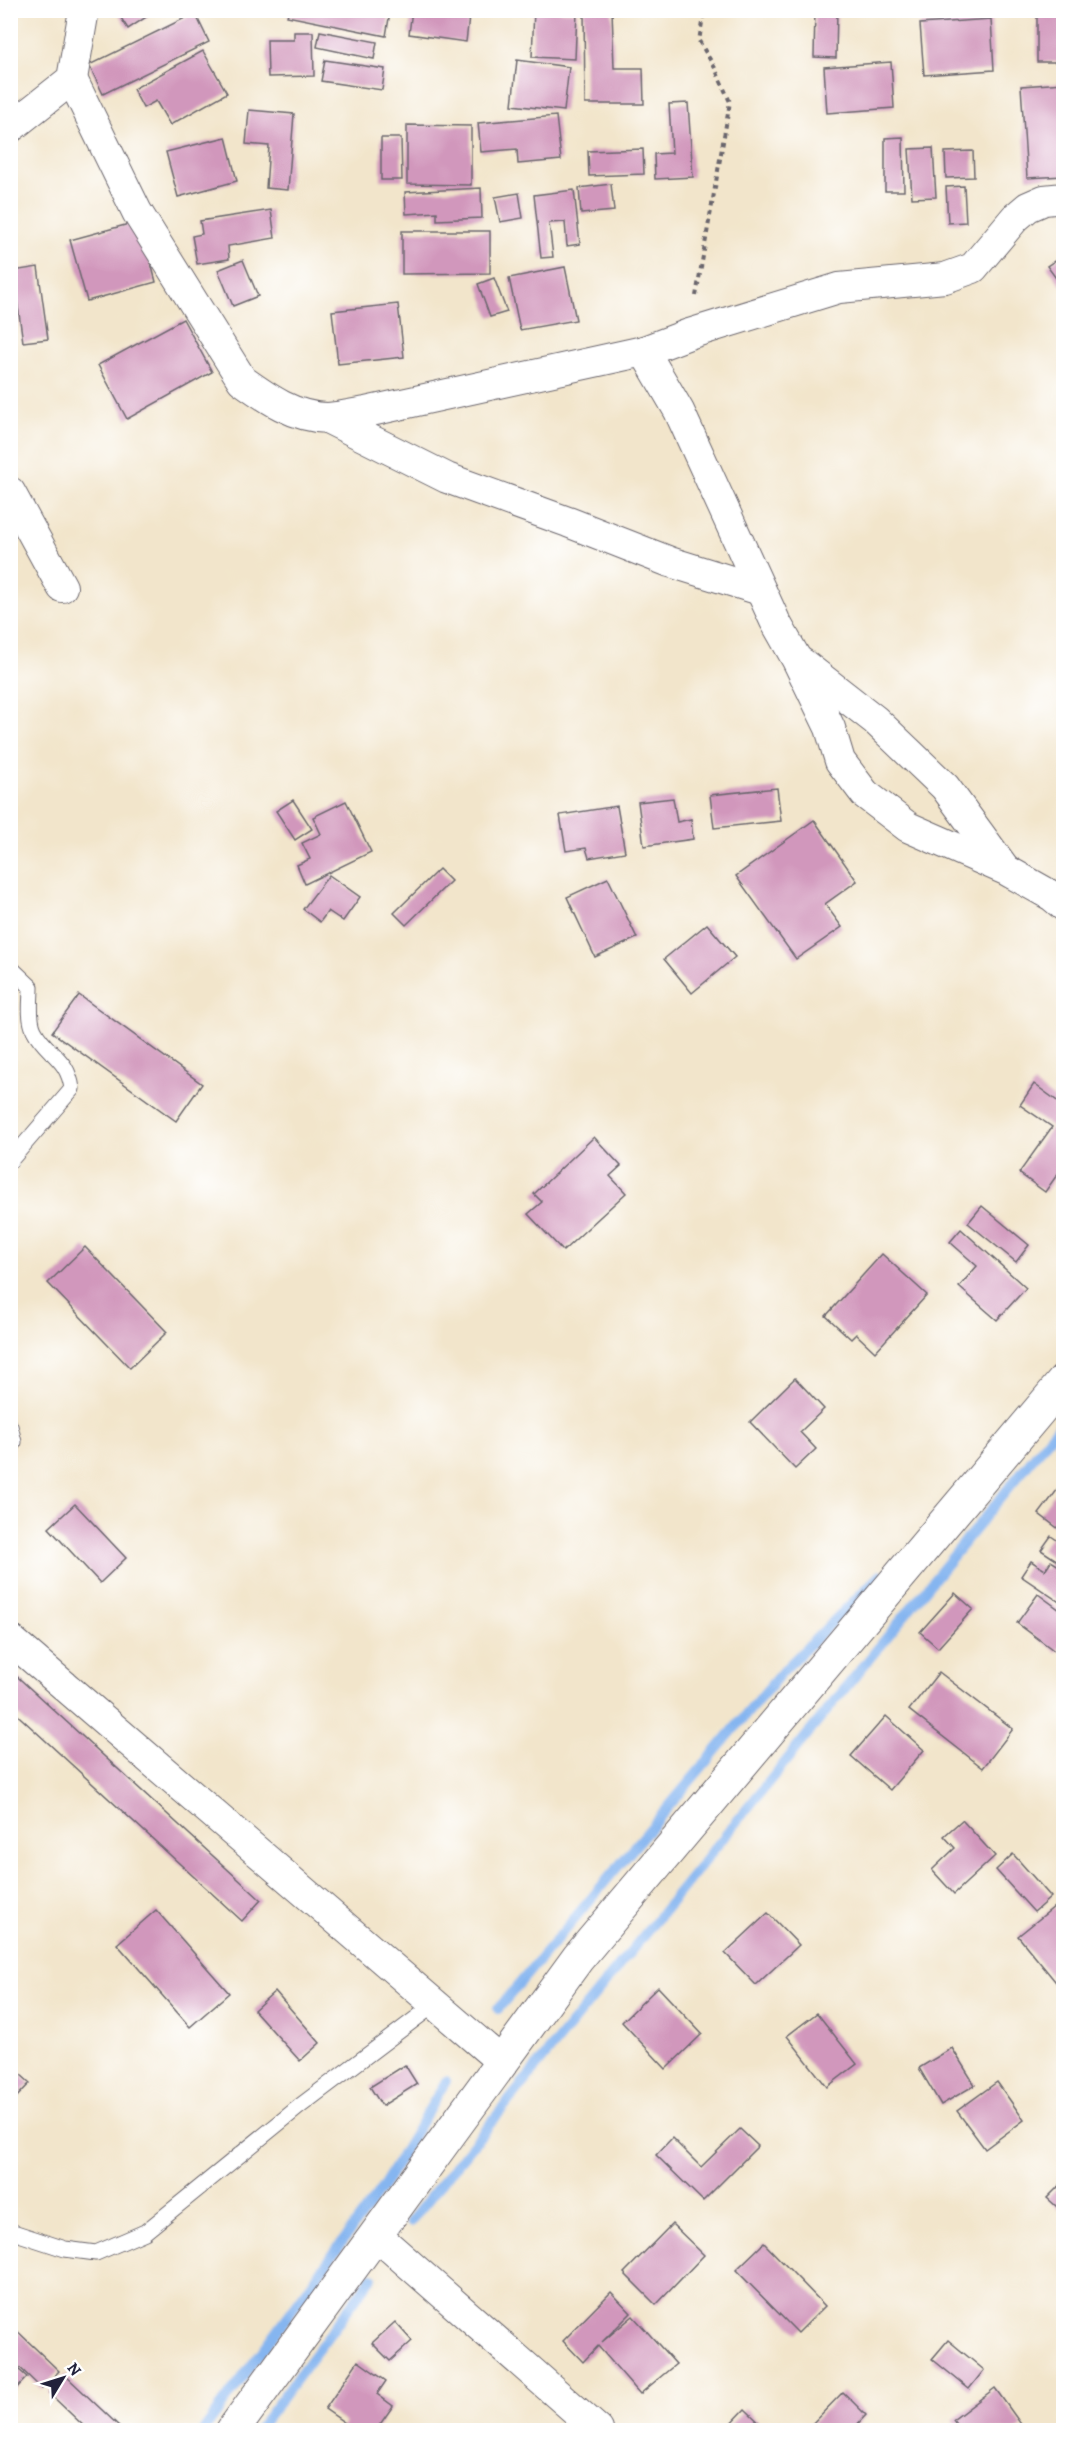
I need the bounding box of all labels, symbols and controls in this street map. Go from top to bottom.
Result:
north arrow [33,2348,93,2408]
text: N [62,2358,87,2381]

